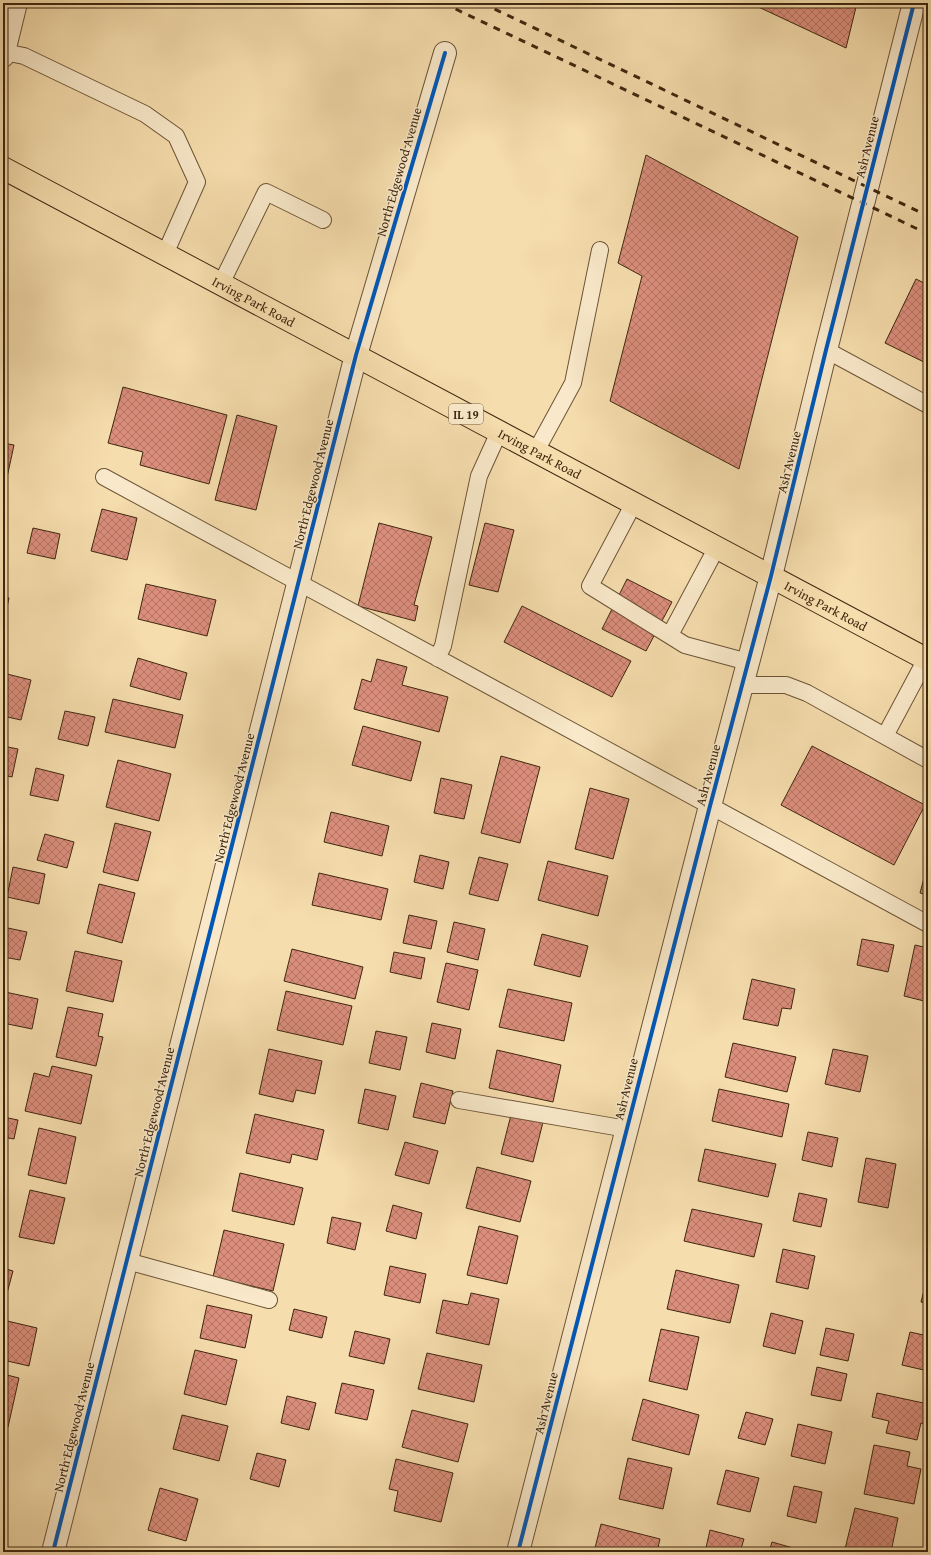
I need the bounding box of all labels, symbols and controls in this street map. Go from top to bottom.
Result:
street label: North Edgewood Avenue [371,105,427,239]
street label: Ash Avenue [850,114,884,180]
street label: Irving Park Road [209,272,299,331]
road number: IL 19 [449,404,483,424]
street label: North Edgewood Avenue [288,417,338,551]
street label: Irving Park Road [495,424,585,483]
street label: Ash Avenue [772,429,806,495]
street label: Irving Park Road [781,576,871,636]
street label: North Edgewood Avenue [209,731,259,865]
street label: Ash Avenue [691,742,725,808]
street label: North Edgewood Avenue [129,1045,179,1179]
street label: Ash Avenue [609,1056,643,1122]
street label: North Edgewood Avenue [49,1360,99,1494]
street label: Ash Avenue [529,1370,563,1436]

